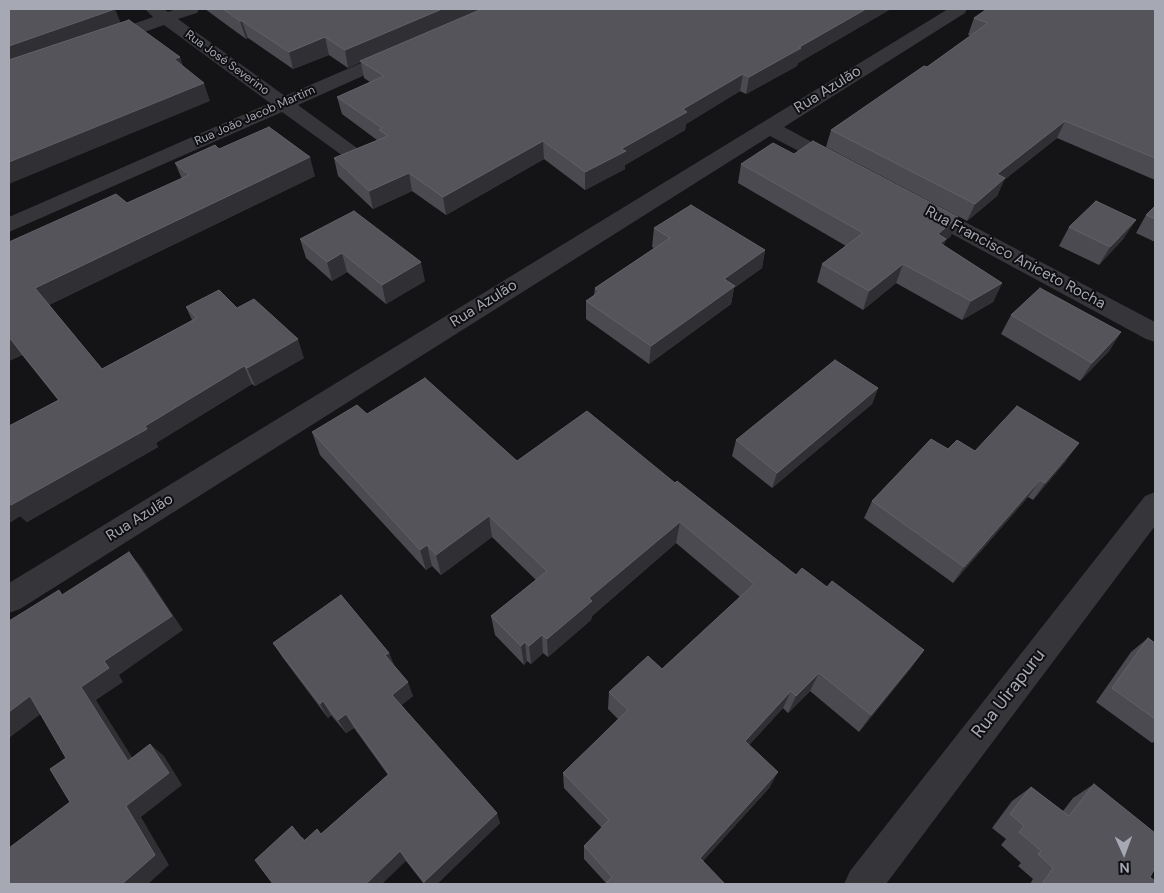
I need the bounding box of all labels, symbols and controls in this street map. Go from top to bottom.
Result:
street label: Rua José Severino [182,28,272,98]
street label: Rua Azulão [791,62,865,118]
street label: Rua João Jacob Martim [193,83,317,149]
street label: Rua Francisco Aniceto Rocha [922,203,1108,313]
street label: Rua Azulão [447,276,521,332]
street label: Rua Azulão [103,490,177,546]
street label: Rua Uirapuru [968,645,1050,743]
north arrow [1099,828,1149,878]
text: N [1119,859,1130,877]

